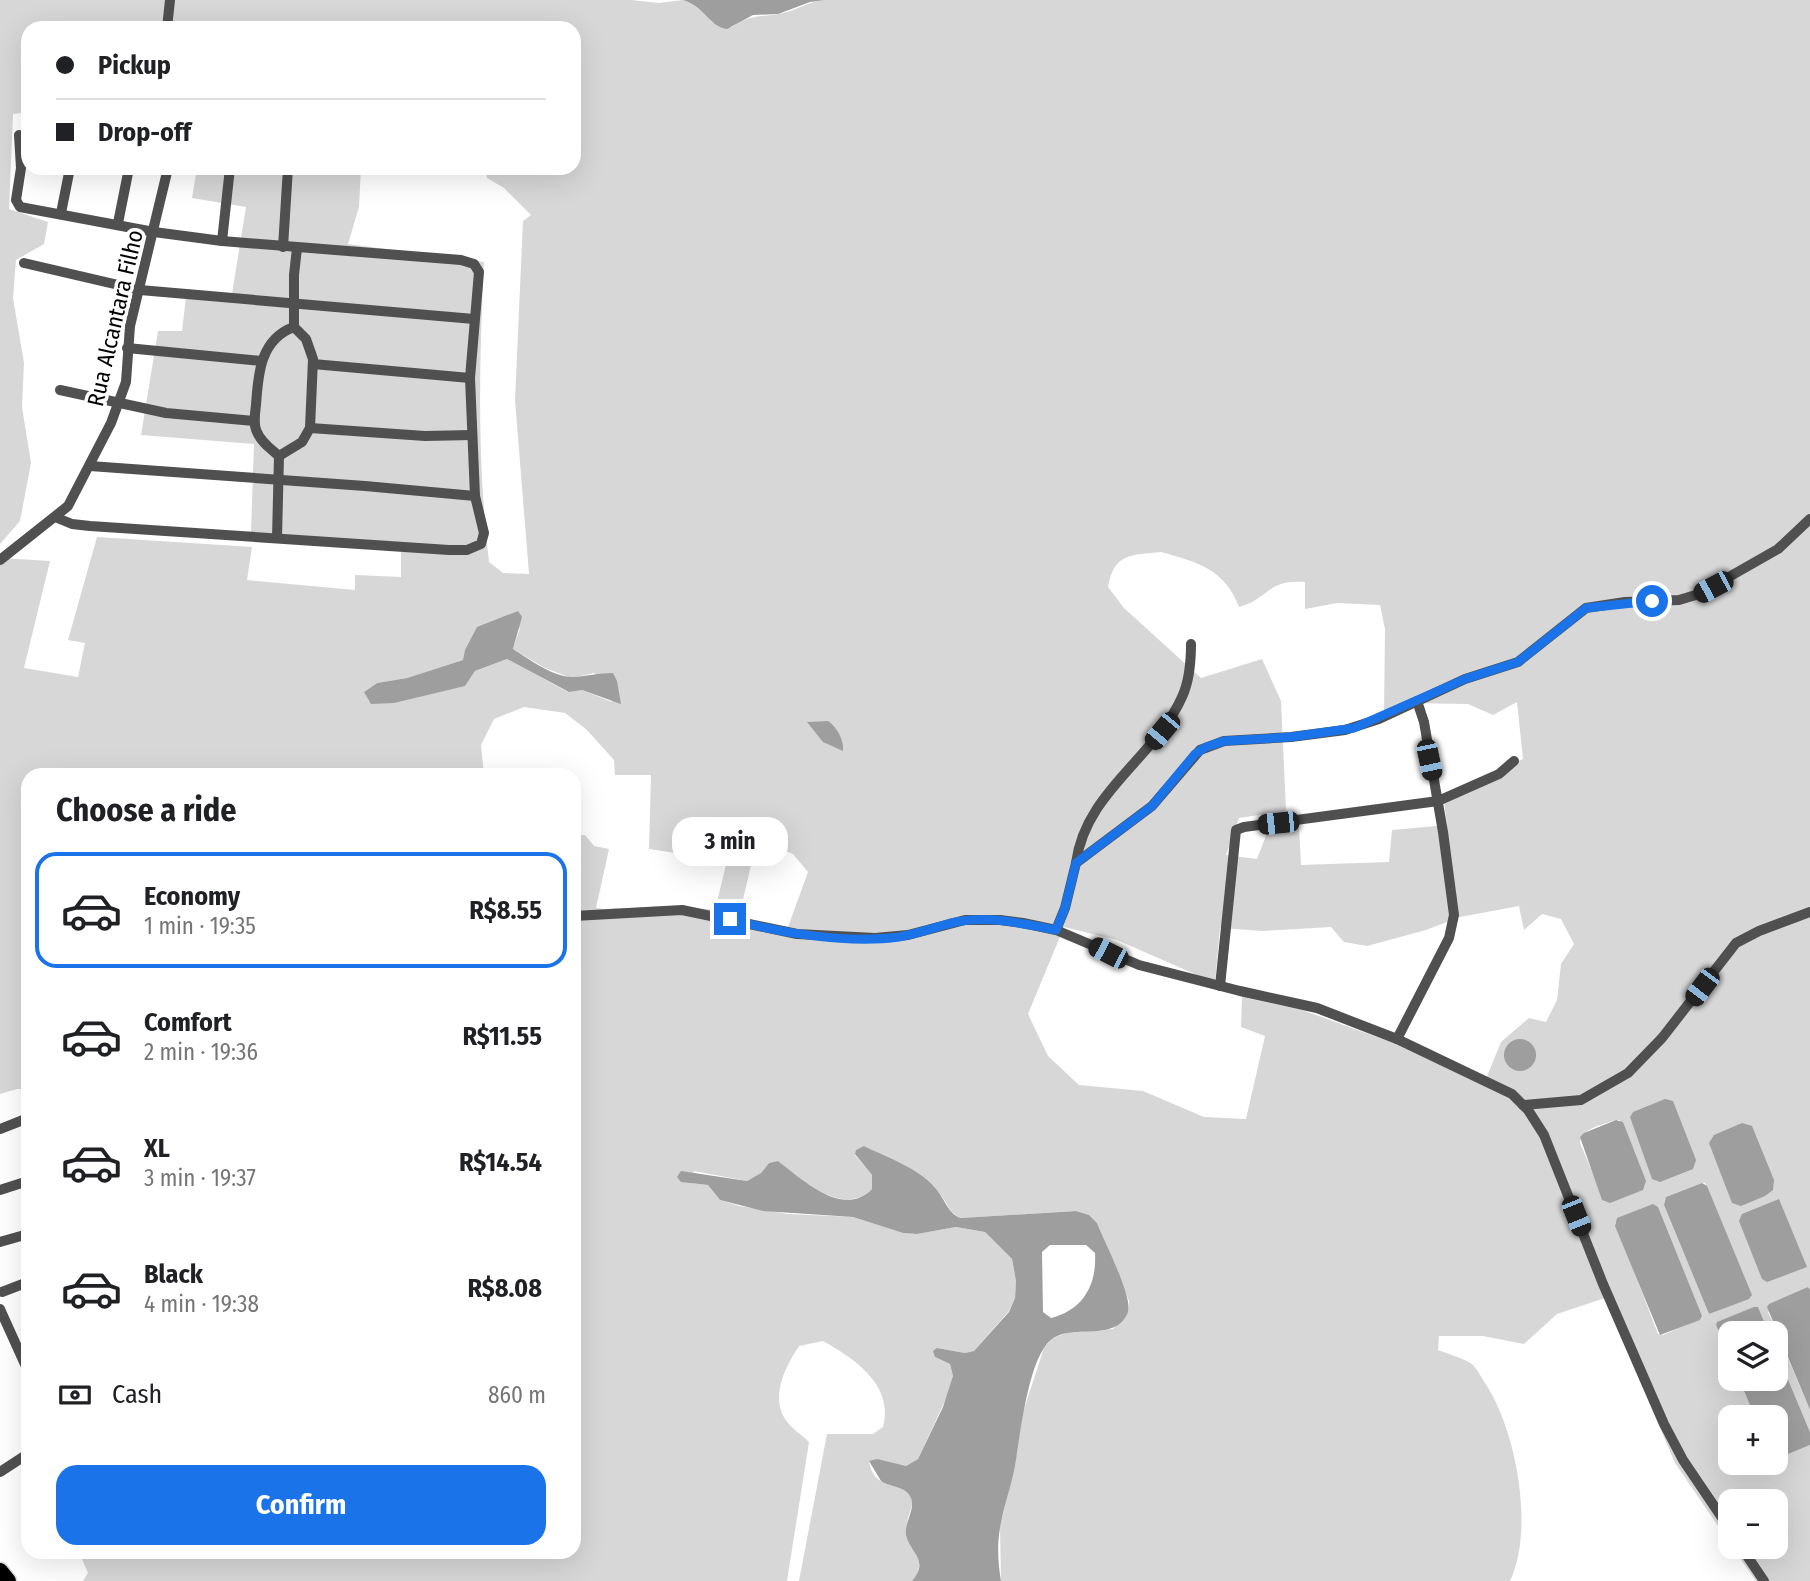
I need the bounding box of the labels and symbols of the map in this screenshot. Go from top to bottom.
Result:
street label: Rua Alcantara Filho [81,227,149,409]
car [1690,568,1737,606]
route start [1636,585,1668,617]
car [1141,708,1184,754]
car [1415,737,1444,783]
car [1257,810,1300,836]
callout: 3 min [672,818,788,866]
route end [714,903,746,935]
car [1085,934,1132,972]
car [1681,964,1724,1010]
car [1559,1193,1594,1239]

